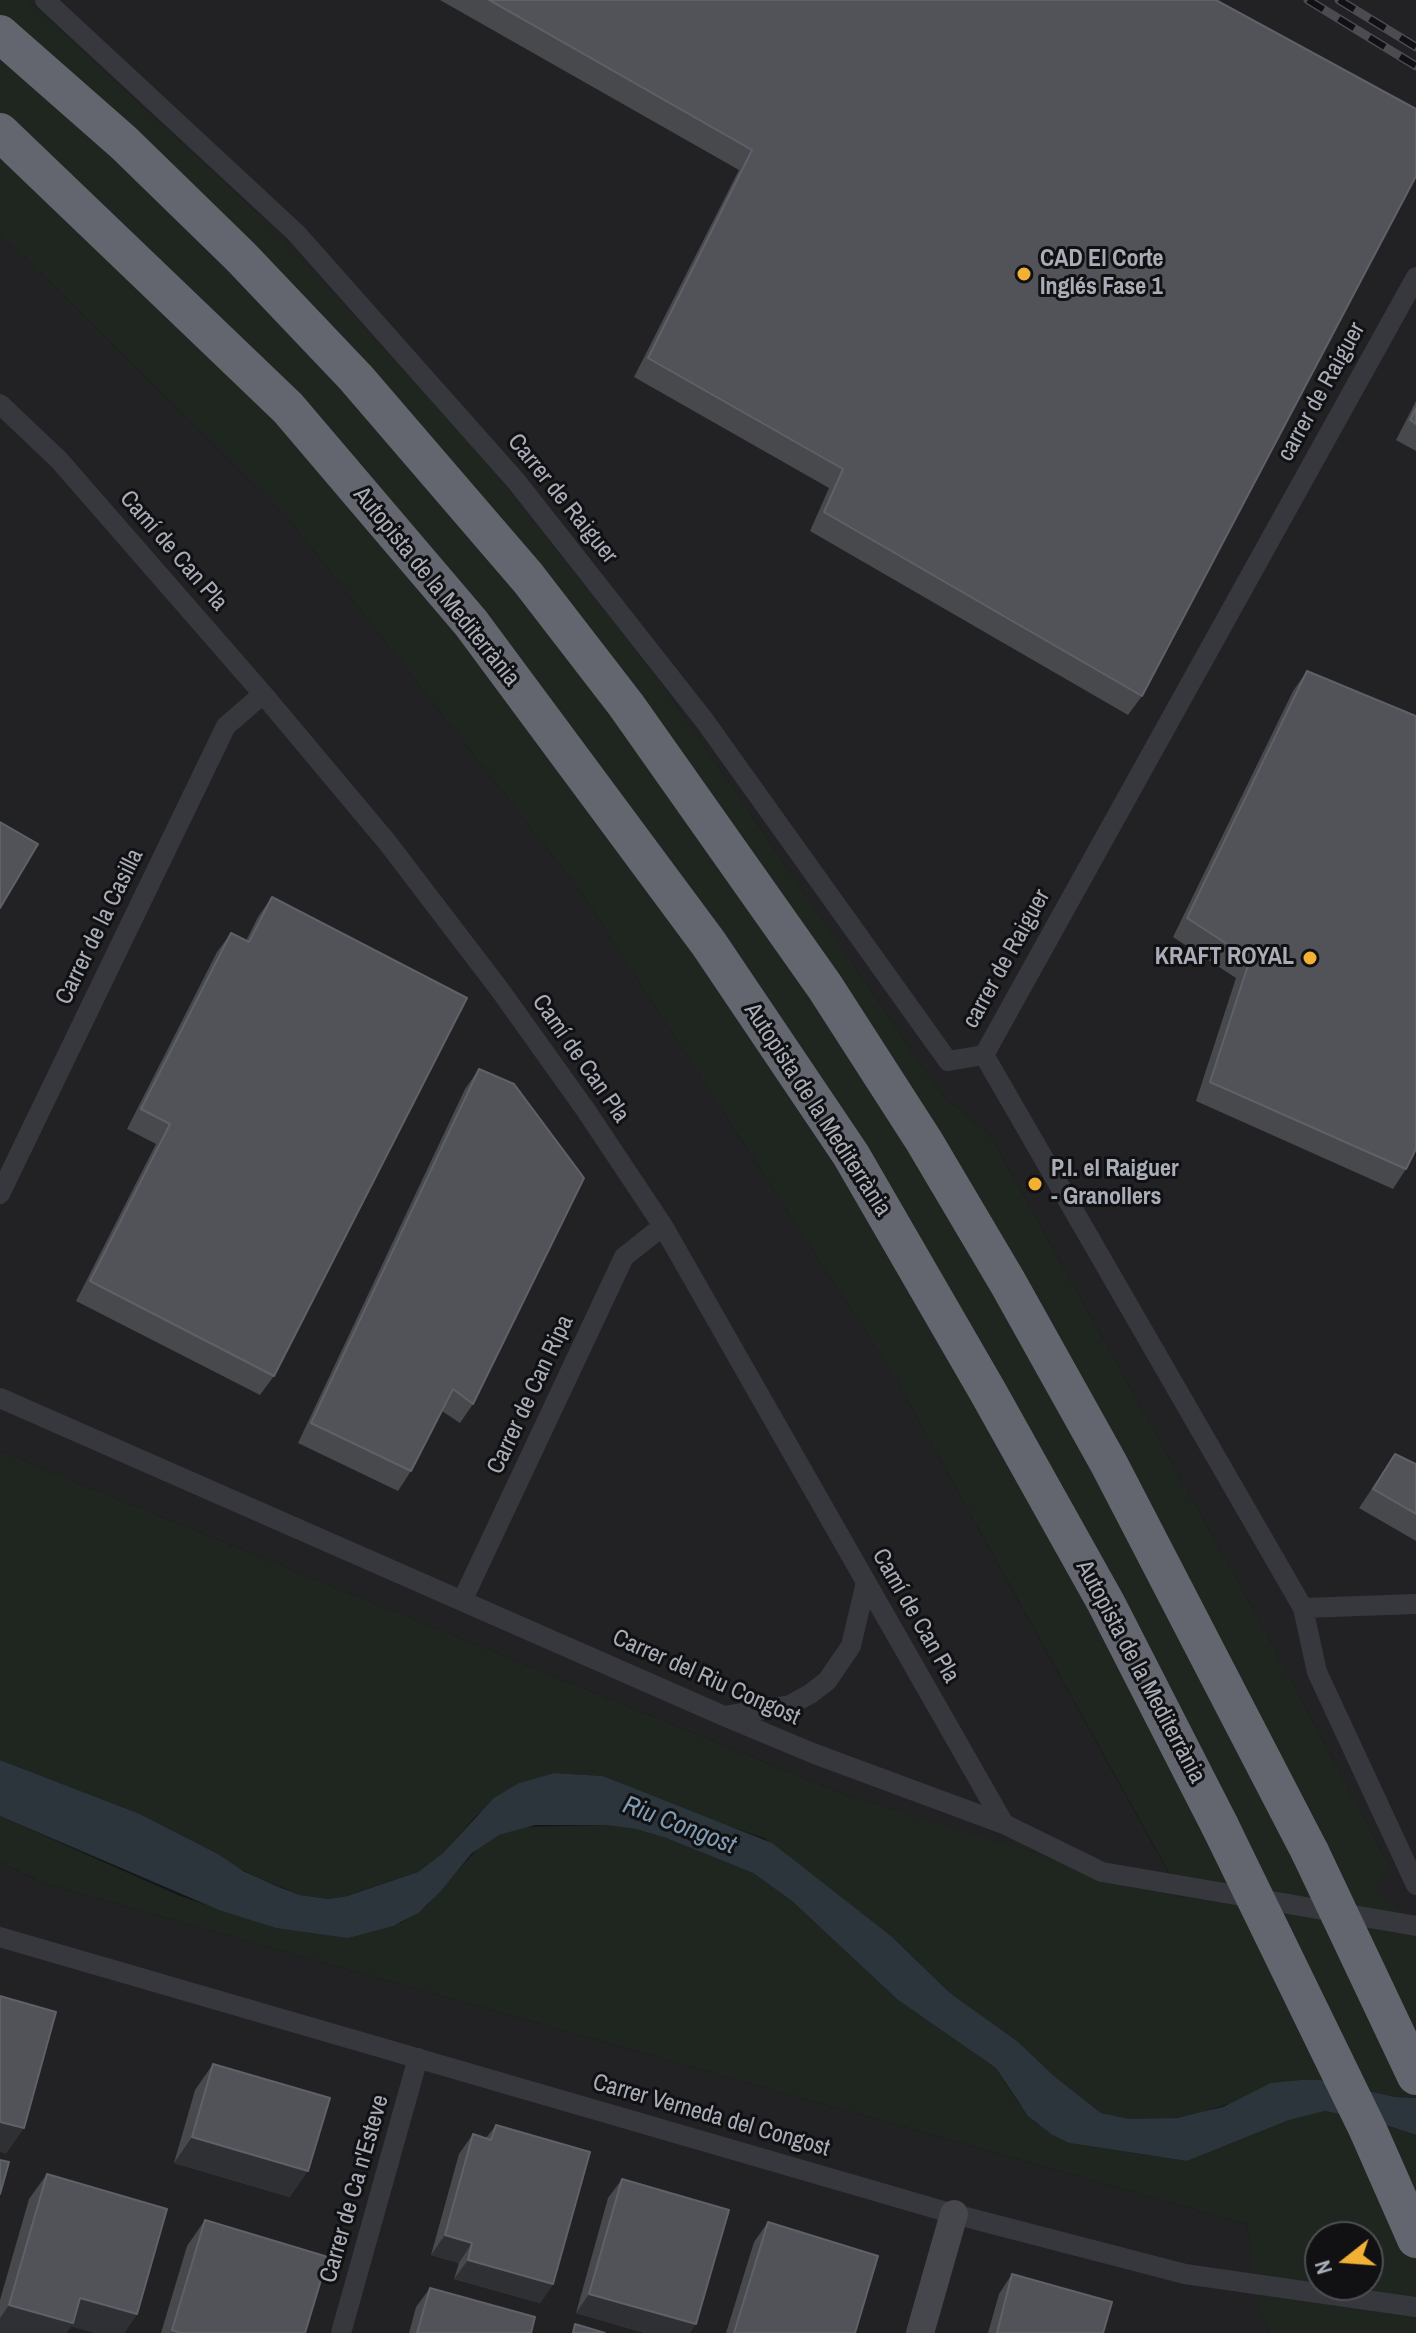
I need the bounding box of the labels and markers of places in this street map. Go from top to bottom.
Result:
place label: CAD El Corte Inglés Fase 1 [1040,246,1164,302]
marker: CAD El Corte Inglés Fase 1 [1015,265,1033,283]
place label: KRAFT ROYAL [1155,944,1294,972]
marker: KRAFT ROYAL [1301,949,1319,967]
place label: P.I. el Raiguer - Granollers [1051,1156,1179,1212]
marker: P.I. el Raiguer - Granollers [1026,1175,1044,1193]

